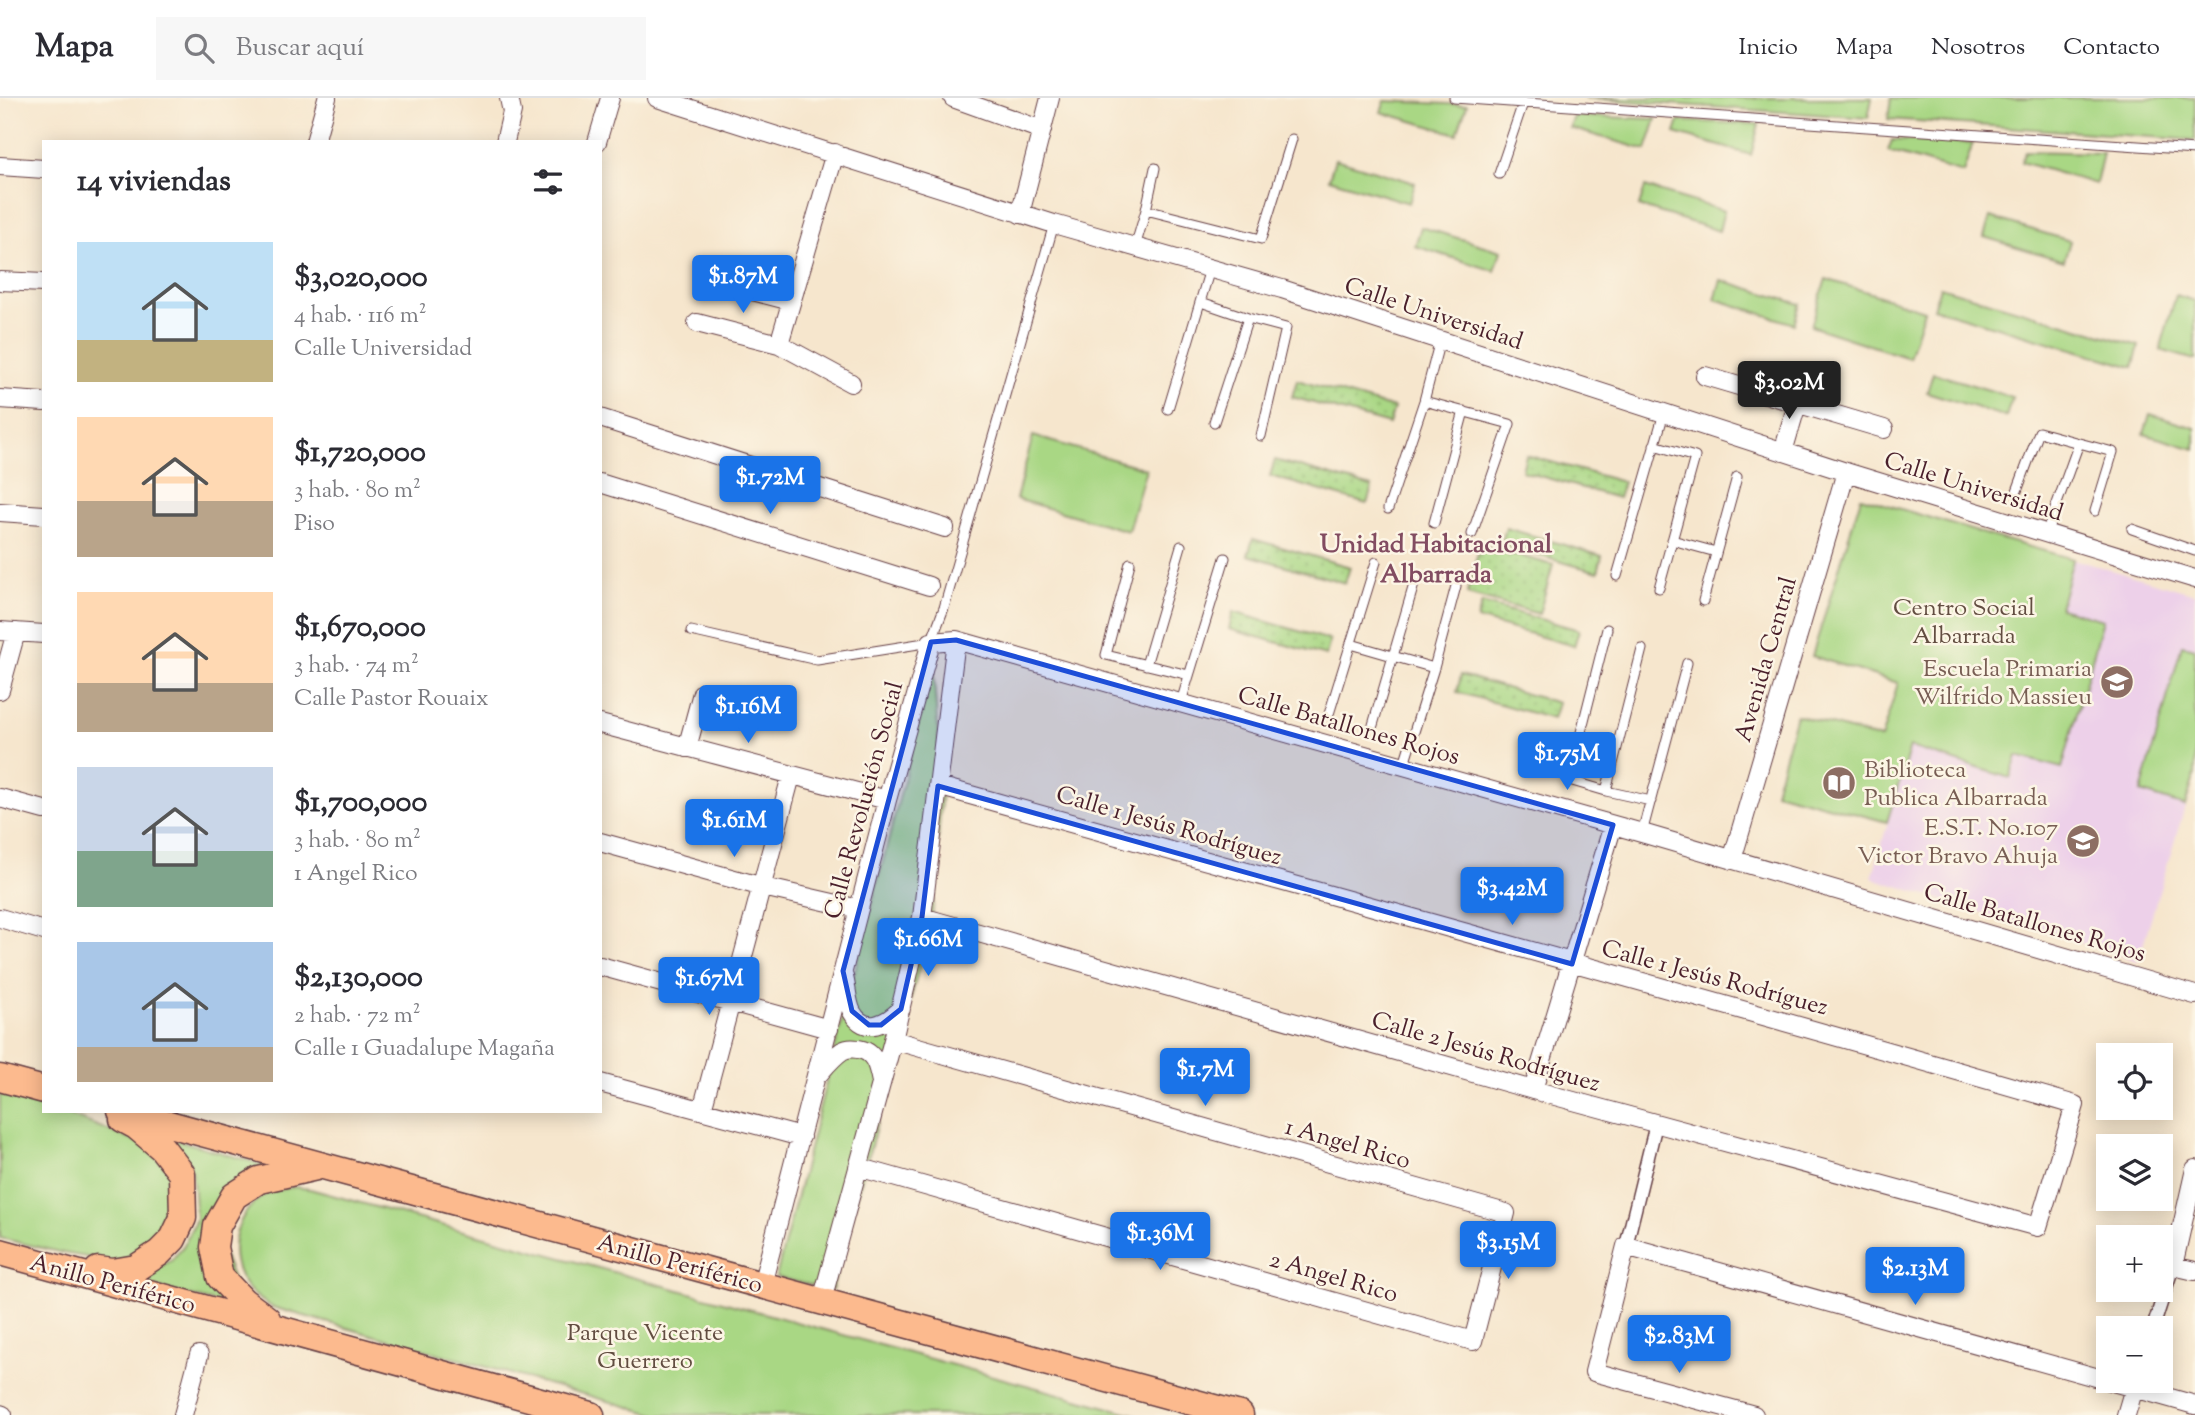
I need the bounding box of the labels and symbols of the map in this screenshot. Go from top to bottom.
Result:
pin: $1.87M [686,256,800,315]
street label: Calle Universidad [1340,270,1527,360]
pin: $3.02M [1732,362,1846,421]
street label: Calle Universidad [1880,444,2068,531]
pin: $1.72M [713,456,827,516]
district label: Unidad Habitacional Albarrada [1320,527,1553,594]
street label: Avenida Central [1727,573,1807,746]
park label: Centro Social Albarrada [1893,592,2035,654]
place label: Escuela Primaria Wilfrido Massieu [1914,653,2092,715]
school or university icon: Escuela Primaria Wilfrido Massieu [2098,663,2136,701]
street label: Calle Revolución Social [817,678,913,923]
street label: Calle Batallones Rojos [1233,679,1463,775]
pin: $1.16M [691,686,805,745]
pin: $1.75M [1510,732,1624,792]
place label: Biblioteca Publica Albarrada [1864,754,2048,816]
library icon: Biblioteca Publica Albarrada [1820,764,1858,802]
street label: Calle 1 Jesús Rodríguez [1052,778,1285,875]
pin: $1.61M [677,800,791,859]
place label: E.S.T. No.107 Victor Bravo Ahuja [1857,812,2058,874]
school or university icon: E.S.T. No.107 Victor Bravo Ahuja [2064,822,2102,860]
pin: $3.42M [1455,868,1569,927]
street label: Calle Batallones Rojos [1919,876,2149,972]
pin: $1.66M [871,918,985,978]
street label: Calle 1 Jesús Rodríguez [1597,932,1832,1026]
pin: $1.67M [652,958,766,1017]
street label: Calle 2 Jesús Rodríguez [1367,1004,1604,1102]
pin: $1.7M [1156,1048,1254,1108]
street label: 1 Angel Rico [1281,1111,1414,1179]
pin: $1.36M [1103,1212,1217,1272]
pin: $3.15M [1451,1222,1565,1281]
street label: Anillo Periférico [593,1227,766,1303]
street label: 2 Angel Rico [1265,1243,1402,1312]
street label: Anillo Periférico [26,1247,199,1323]
pin: $2.13M [1858,1248,1972,1307]
pin: $2.83M [1622,1316,1736,1375]
park label: Parque Vicente Guerrero [567,1317,723,1379]

